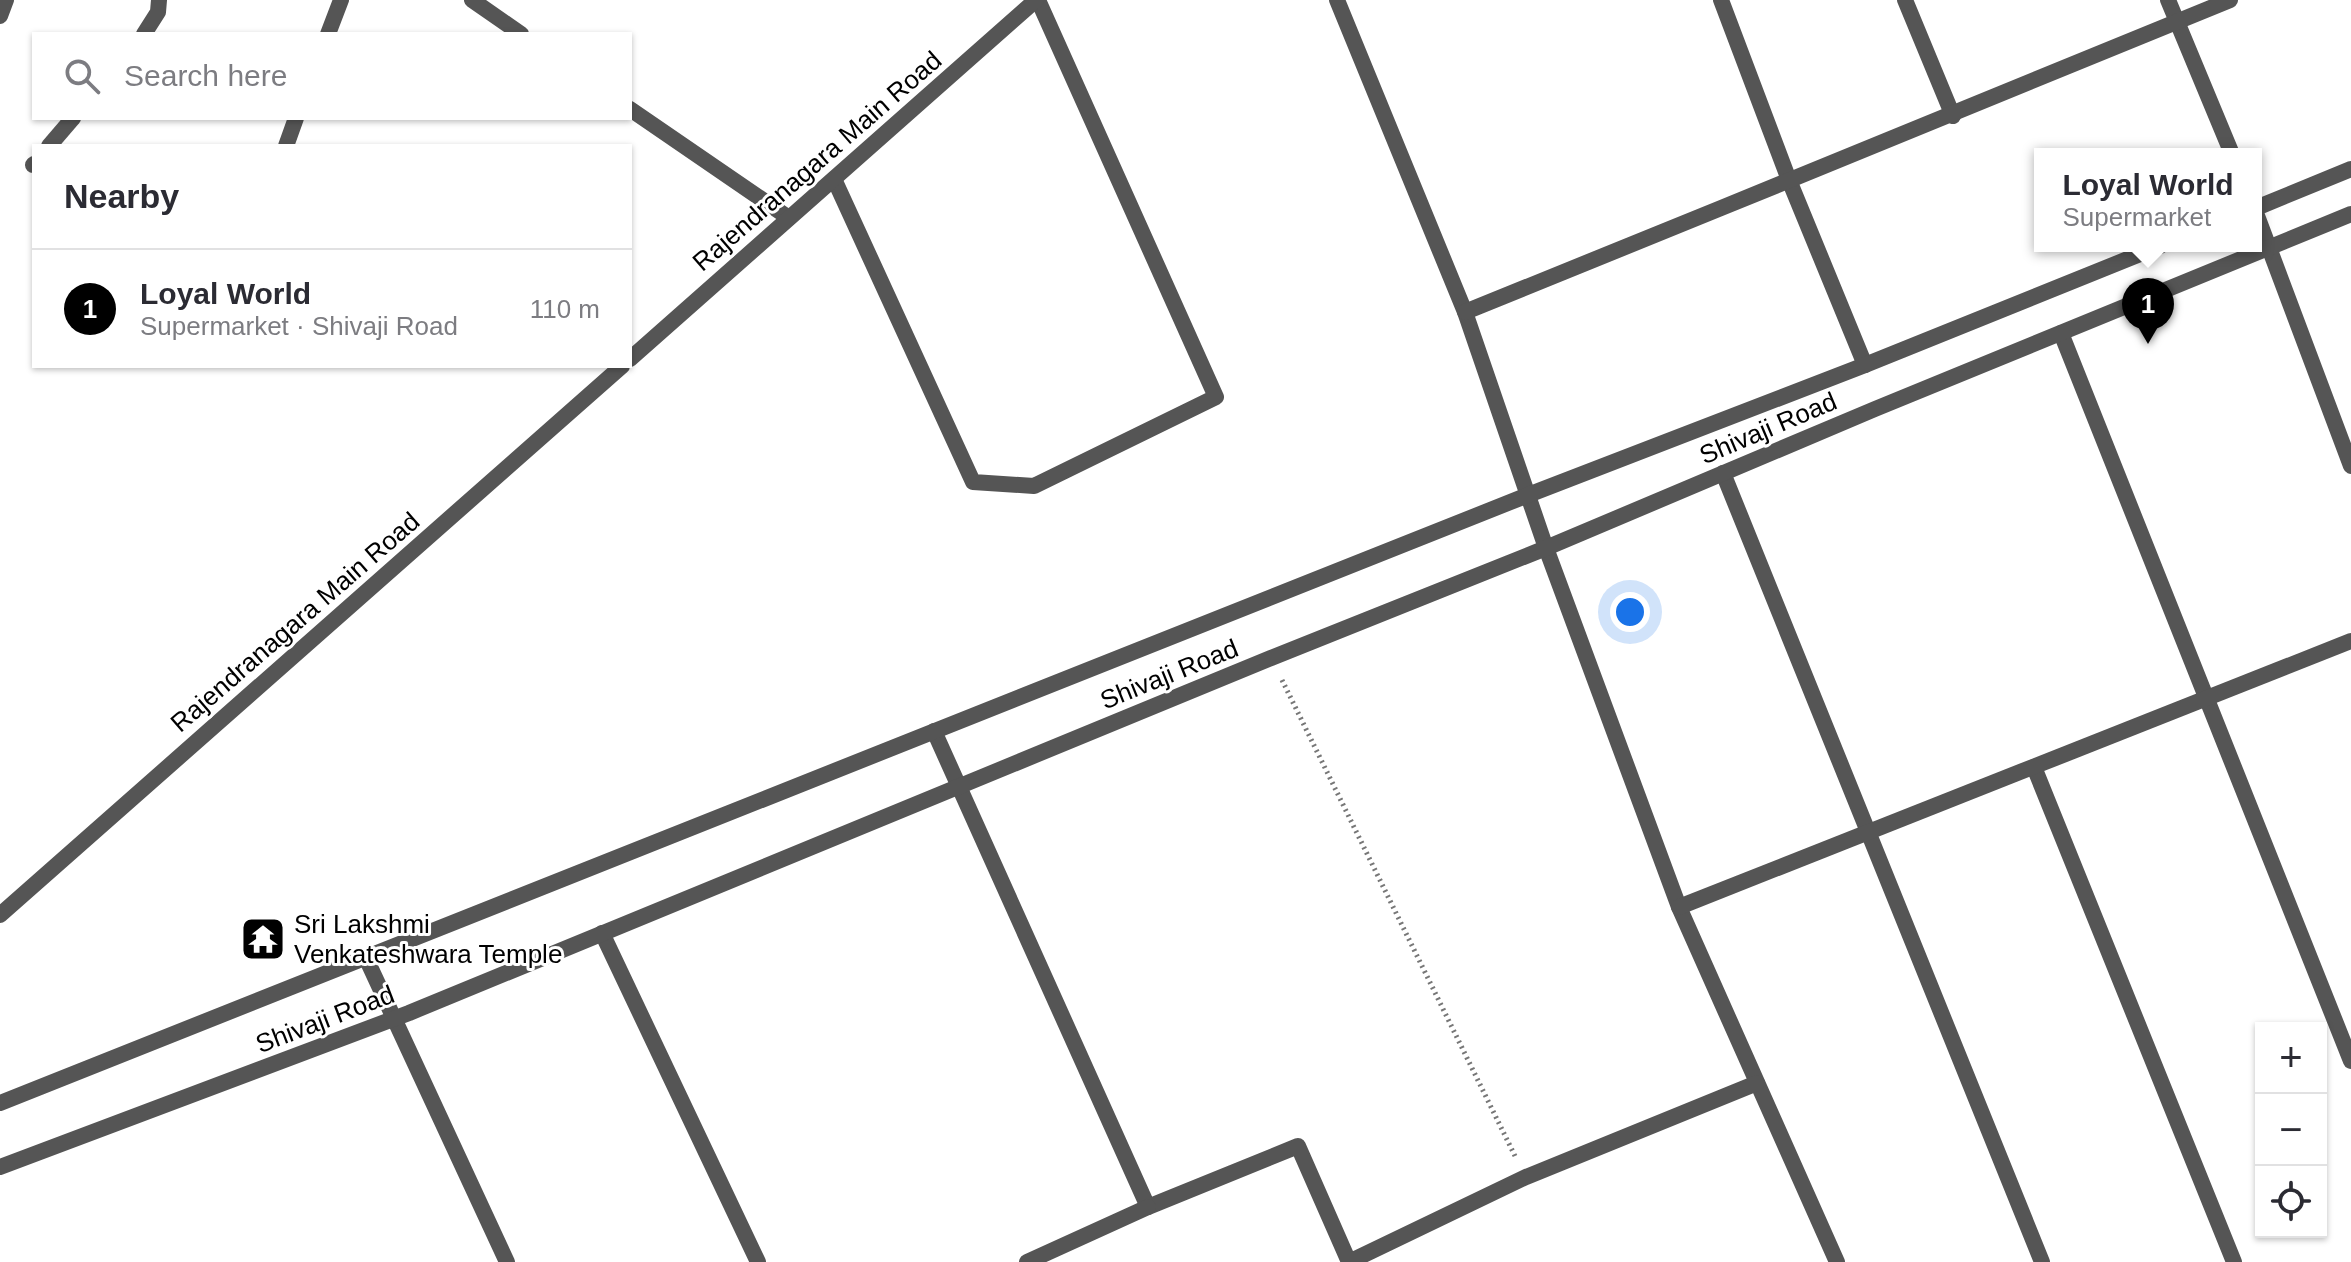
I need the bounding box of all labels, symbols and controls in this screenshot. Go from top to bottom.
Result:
search box [32,32,632,120]
street label: Rajendranagara Main Road [687,45,947,277]
icon: search [60,54,104,98]
text: Search here [124,59,287,92]
popup [2034,148,2262,252]
text: Loyal World [2062,168,2234,201]
text: Nearby [64,177,179,215]
text: Supermarket [2062,202,2211,232]
text: Loyal World [140,277,311,310]
pin: 1 [2122,278,2174,344]
text: 1 [83,294,97,324]
text: 110 m [530,294,600,324]
text: Supermarket · Shivaji Road [140,311,458,341]
street label: Shivaji Road [1695,386,1841,470]
street label: Rajendranagara Main Road [165,506,425,738]
your location [1610,592,1650,632]
street label: Shivaji Road [1096,633,1242,715]
place label: Sri Lakshmi Venkateshwara Temple [294,909,562,969]
temple icon: Sri Lakshmi Venkateshwara Temple [239,915,287,963]
street label: Shivaji Road [251,979,399,1059]
map controls [2255,1022,2327,1238]
button: + [2255,1022,2327,1094]
button: − [2255,1094,2327,1166]
button: locate [2255,1166,2327,1238]

